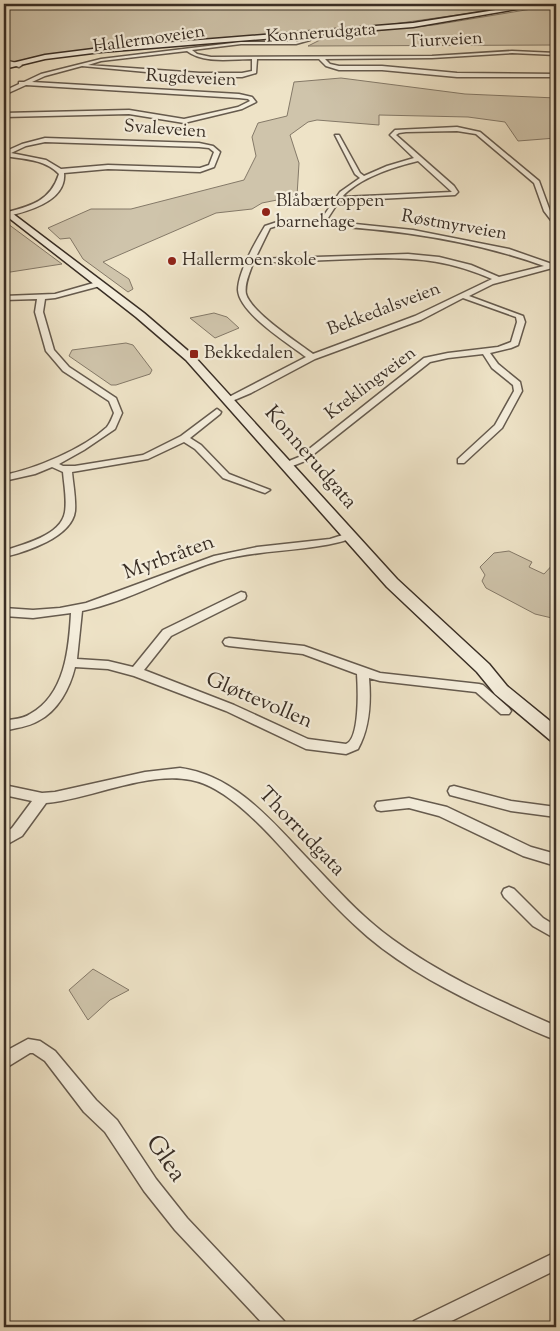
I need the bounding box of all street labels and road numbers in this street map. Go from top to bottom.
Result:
street label: Konnerudgata [265,17,377,51]
street label: Hallermoveien [91,19,207,61]
street label: Tiurveien [407,26,484,56]
street label: Rugdeveien [145,64,237,94]
street label: Svaleveien [123,114,208,146]
street label: Røstmyrveien [399,204,509,248]
street label: Bekkedalsveien [324,276,445,343]
street label: Kreklingveien [320,341,422,427]
street label: Konnerudgata [257,400,364,517]
street label: Myrbråten [119,528,219,588]
street label: Gløttevollen [201,665,317,737]
street label: Thorrudgata [250,780,352,884]
street label: Glea [136,1128,194,1190]

